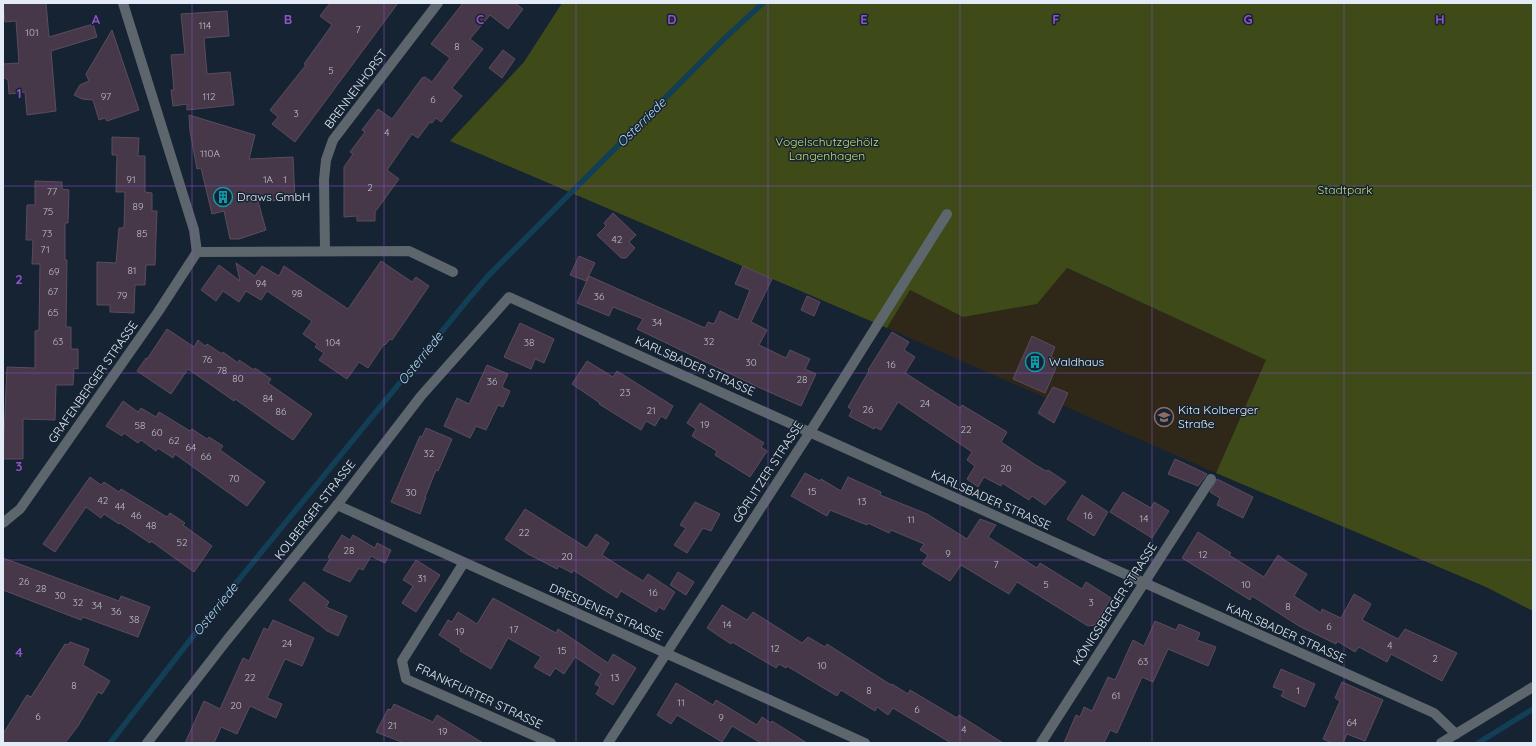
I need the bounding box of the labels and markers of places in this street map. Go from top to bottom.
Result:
building icon: Draws GmbH [212,186,234,208]
place label: Draws GmbH [237,189,310,204]
building icon: Waldhaus [1024,351,1046,373]
place label: Waldhaus [1049,354,1104,369]
place label: Kita Kolberger Straße [1178,402,1259,431]
school or university icon: Kita Kolberger Straße [1153,406,1175,428]

